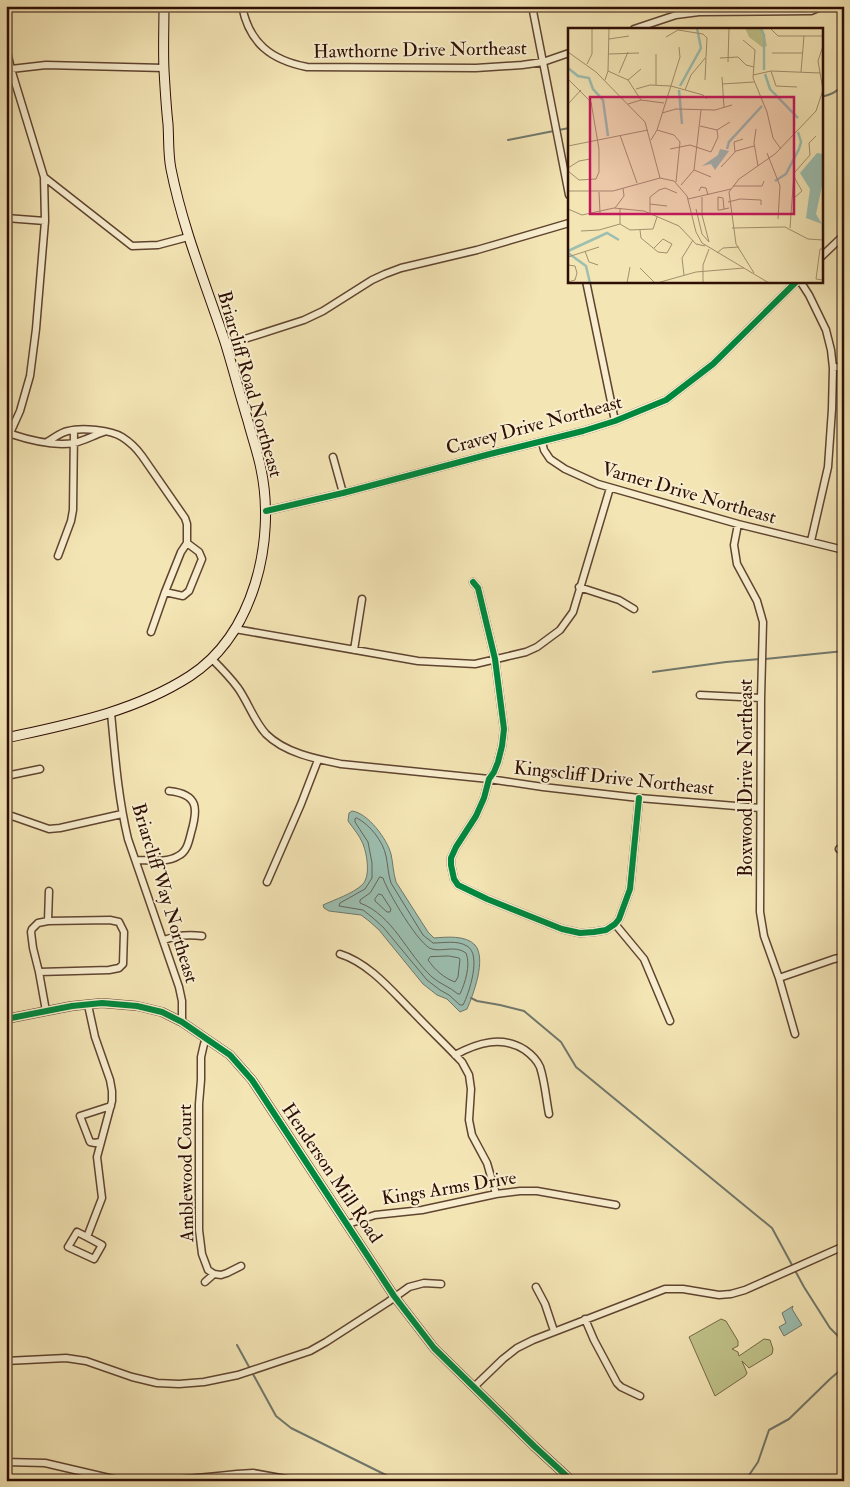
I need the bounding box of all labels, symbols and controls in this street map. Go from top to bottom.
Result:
inset map [568,28,822,282]
street label: Hawthorne Drive Northeast [313,36,527,64]
street label: Briarcliff Road Northeast [212,288,288,480]
street label: Cravey Drive Northeast [443,390,625,460]
street label: Varner Drive Northeast [599,457,779,529]
street label: Boxwood Drive Northeast [734,679,758,877]
street label: Kingscliff Drive Northeast [513,756,715,800]
street label: Briarcliff Way Northeast [126,800,204,986]
street label: Henderson Mill Road [276,1098,388,1248]
street label: Amblewood Court [173,1104,199,1243]
street label: Kings Arms Drive [380,1166,518,1210]

